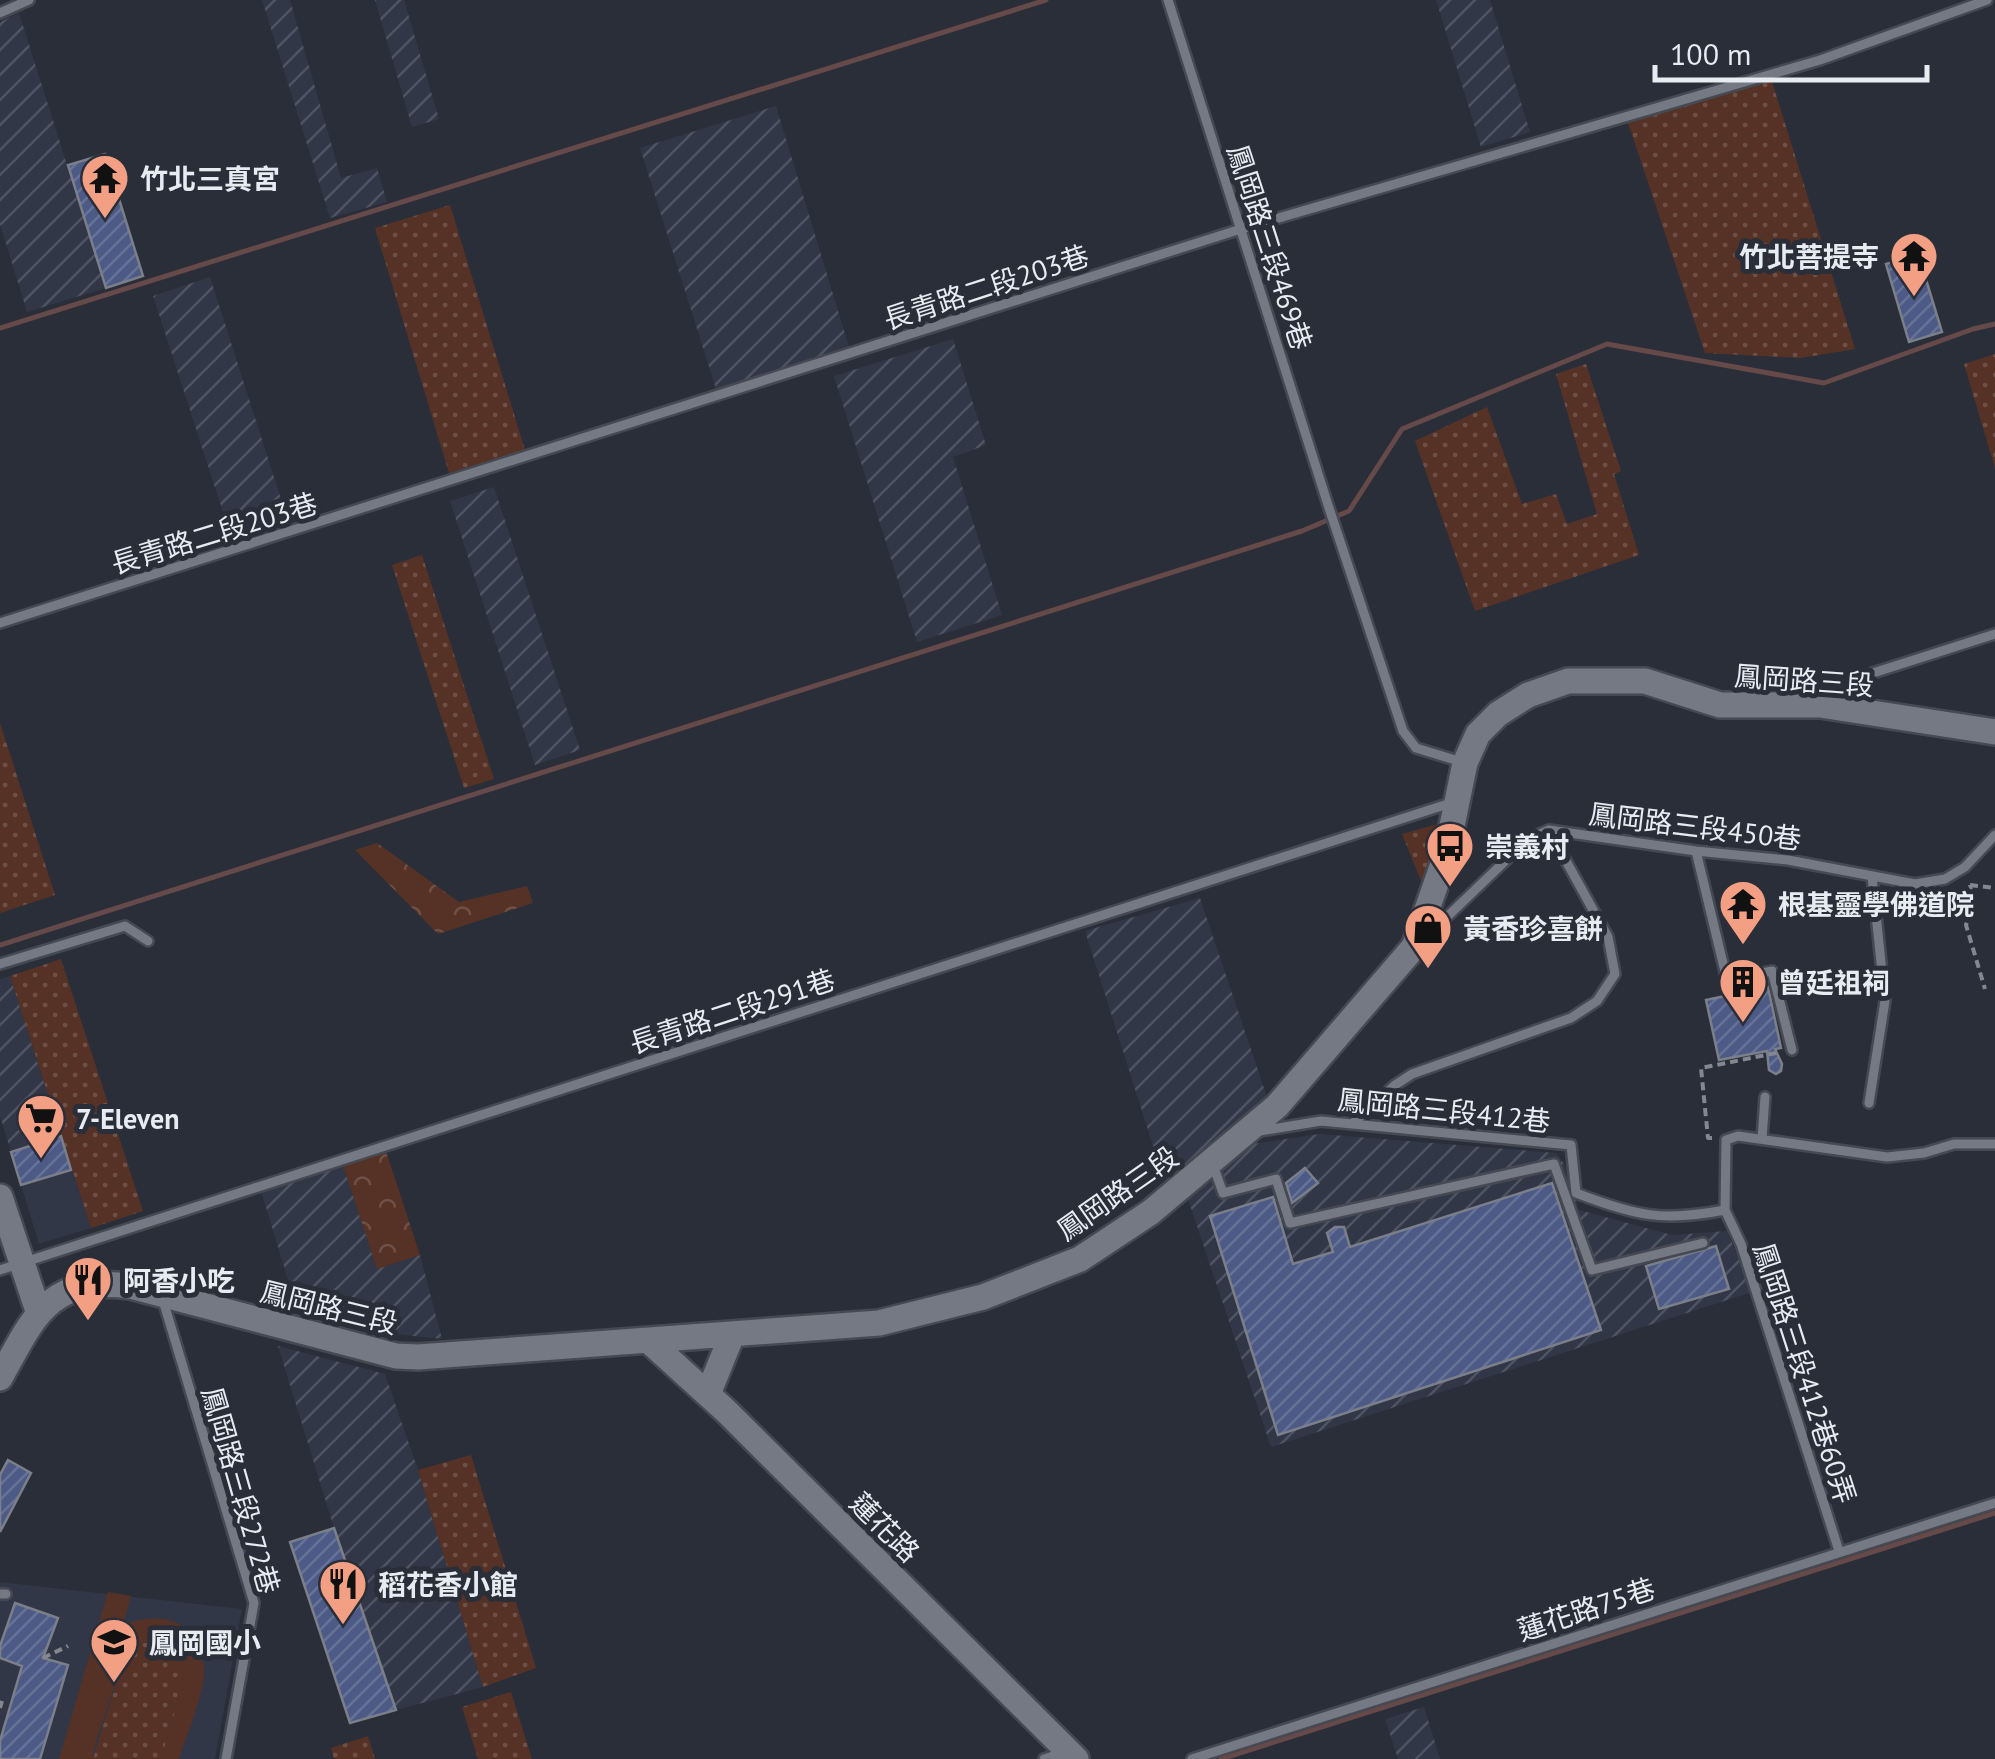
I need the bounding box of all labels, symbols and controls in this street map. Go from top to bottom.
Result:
scale bar [1655,20,1928,82]
text: 100 m [1670,34,1751,73]
street label: 鳳岡路三段469巷 [1219,140,1321,354]
temple icon: 竹北三真宮 [79,152,131,220]
place label: 竹北三真宮 [140,160,280,197]
temple icon: 竹北菩提寺 [1888,230,1940,298]
street label: 長青路二段203巷 [879,236,1093,338]
place label: 竹北菩提寺 [1739,238,1879,275]
street label: 長青路二段203巷 [106,484,322,582]
street label: 鳳岡路三段 [1733,657,1875,703]
street label: 鳳岡路三段450巷 [1587,795,1803,857]
bus stop icon: 崇義村 [1424,820,1476,888]
place label: 崇義村 [1485,828,1569,865]
temple icon: 根基靈學佛道院 [1717,878,1769,946]
place label: 根基靈學佛道院 [1778,886,1974,923]
shop icon: 黃香珍喜餅 [1402,902,1454,970]
place label: 黃香珍喜餅 [1463,910,1603,947]
building icon: 曾廷祖祠 [1717,956,1769,1024]
street label: 長青路二段291巷 [625,960,839,1062]
place label: 曾廷祖祠 [1778,964,1890,1001]
street label: 鳳岡路三段412巷 [1336,1080,1552,1140]
supermarket icon: 7-Eleven [15,1092,67,1160]
place label: 7-Eleven [76,1100,180,1137]
street label: 鳳岡路三段 [1049,1138,1185,1248]
street label: 鳳岡路三段412巷60弄 [1745,1238,1865,1508]
restaurant icon: 阿香小吃 [62,1254,114,1322]
place label: 阿香小吃 [123,1262,235,1299]
street label: 鳳岡路三段 [257,1272,401,1342]
street label: 鳳岡路三段272巷 [194,1382,288,1598]
street label: 蓮花路 [842,1484,928,1570]
restaurant icon: 稻花香小館 [317,1558,369,1626]
place label: 稻花香小館 [378,1566,518,1603]
street label: 蓮花路75巷 [1513,1569,1659,1649]
school or university icon: 鳳岡國小 [88,1616,140,1684]
place label: 鳳岡國小 [149,1624,261,1661]

